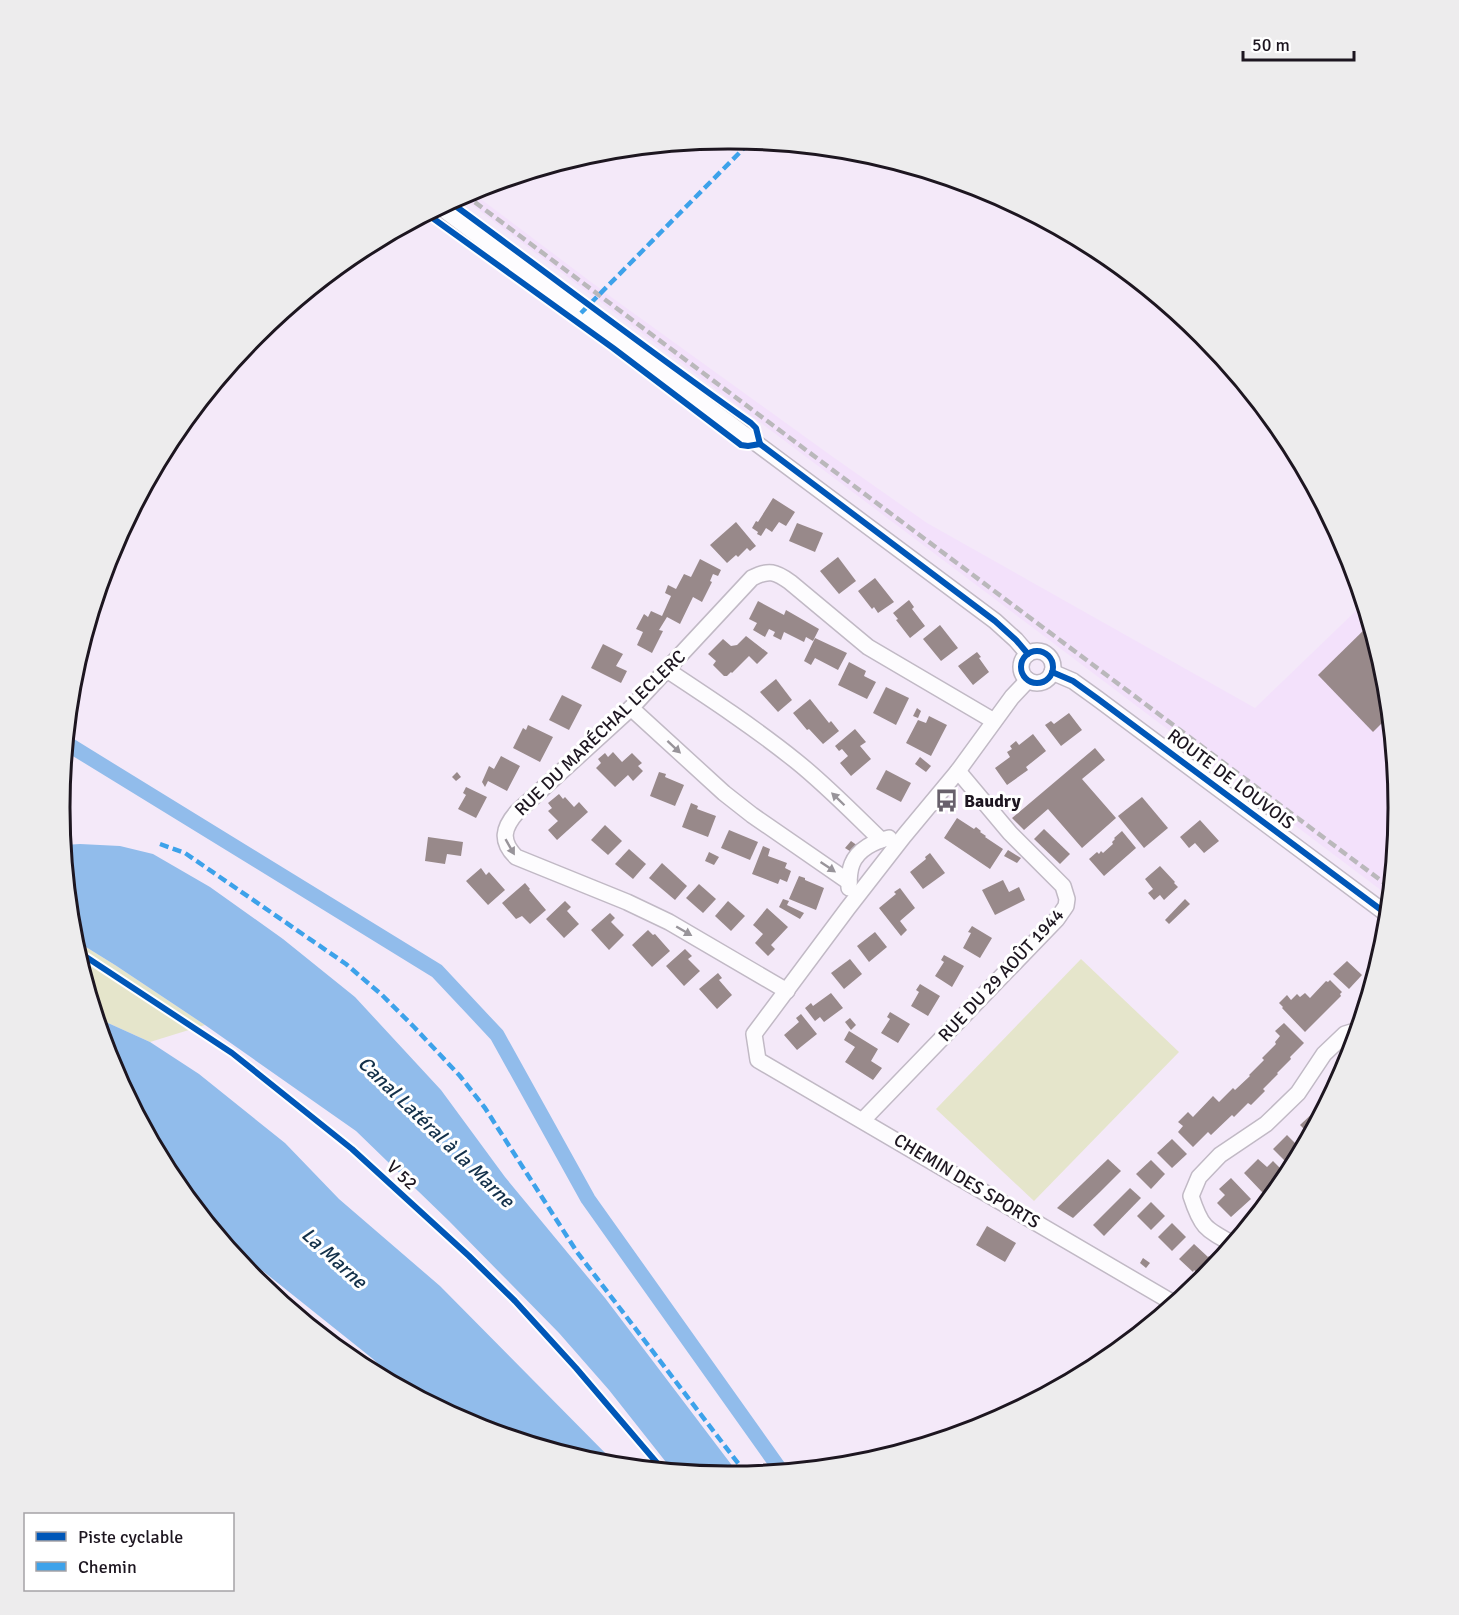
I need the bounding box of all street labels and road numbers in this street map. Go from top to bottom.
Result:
street label: RUE DU MARÉCHAL LECLERC [510,645,690,820]
street label: ROUTE DE LOUVOIS [1163,724,1299,834]
street label: RUE DU 29 AOÛT 1944 [934,904,1069,1046]
street label: CHEMIN DES SPORTS [890,1129,1044,1233]
street label: V 52 [382,1155,422,1195]

